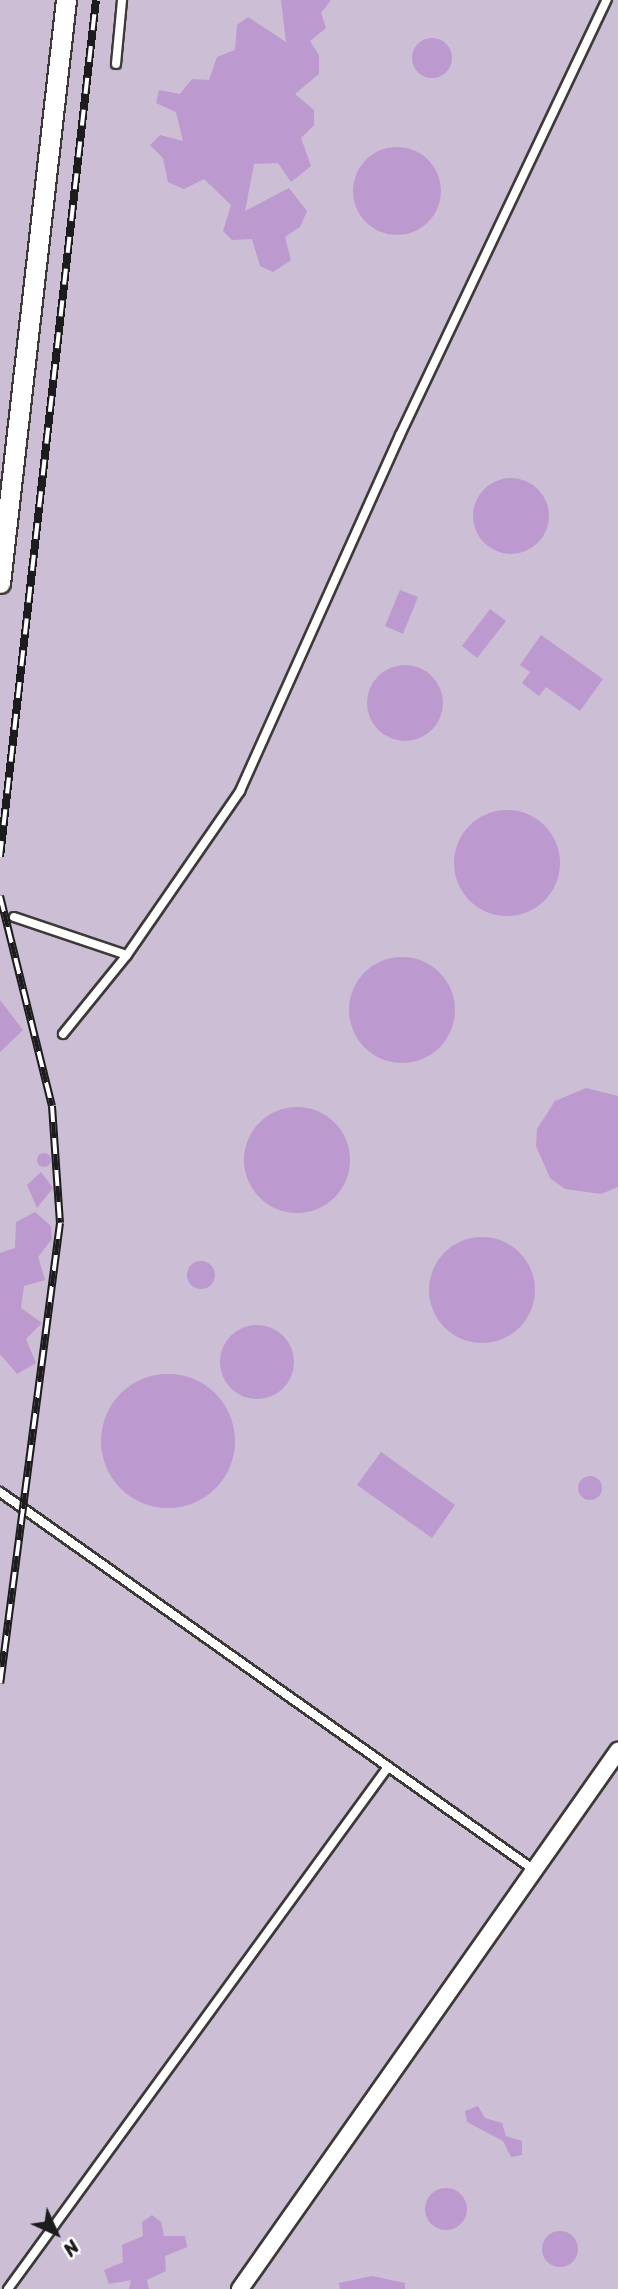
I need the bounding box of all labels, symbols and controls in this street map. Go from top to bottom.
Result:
north arrow [21,2198,91,2268]
text: N [55,2232,88,2265]

